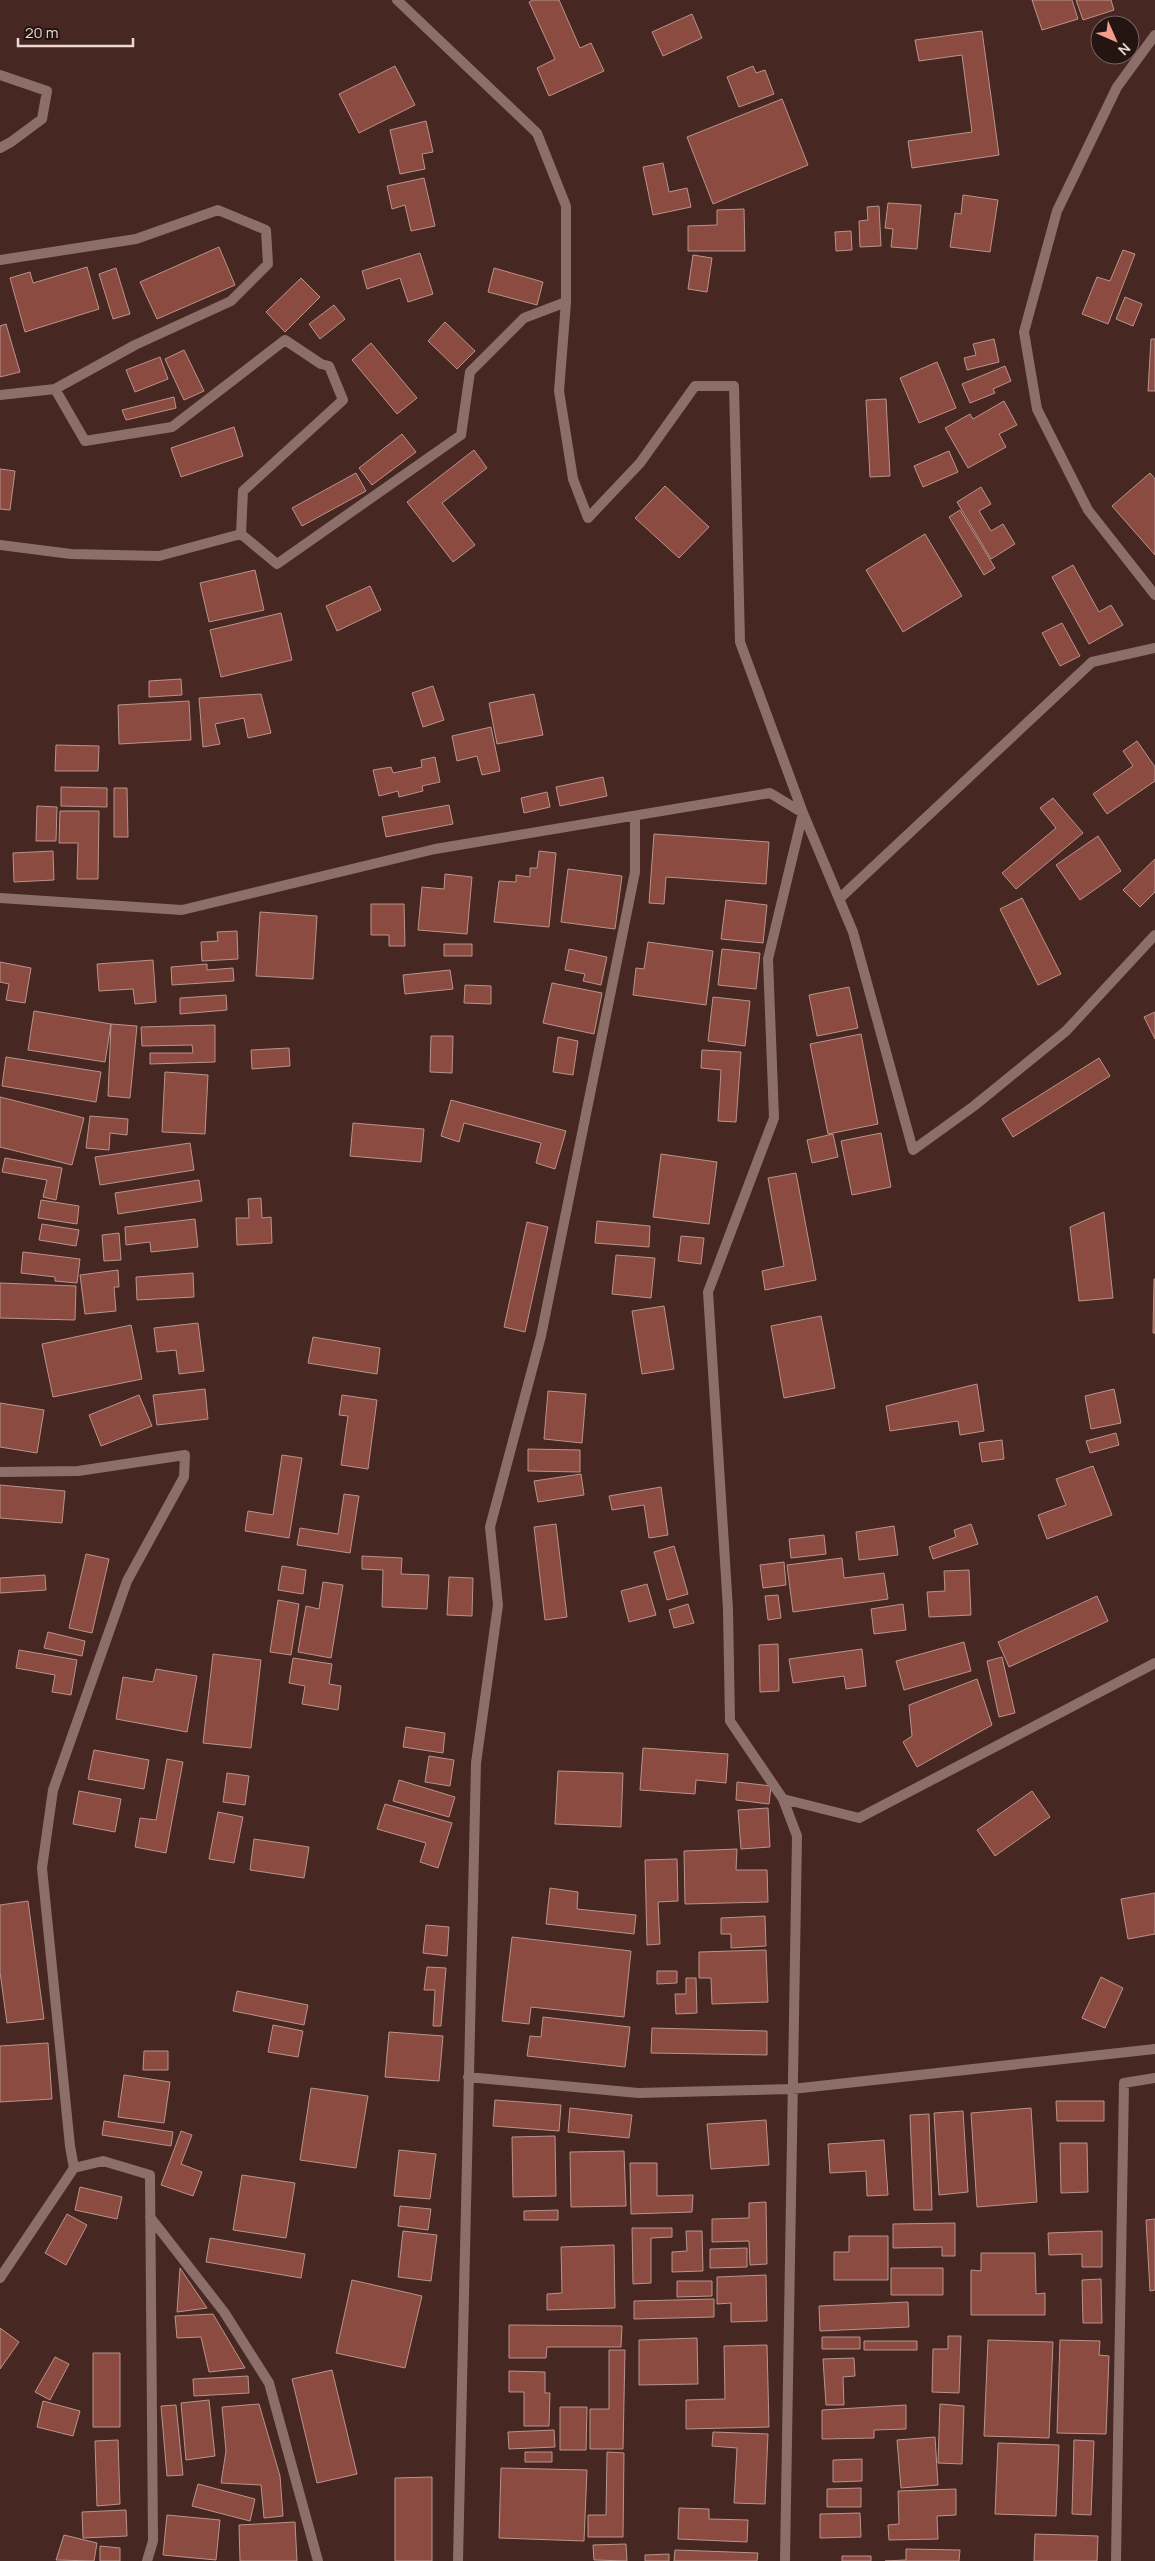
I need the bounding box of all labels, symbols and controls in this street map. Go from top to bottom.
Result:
scale bar [18,15,132,47]
north arrow [1090,15,1140,65]
text: 20 m [25,22,58,43]
text: N [1114,39,1135,60]

